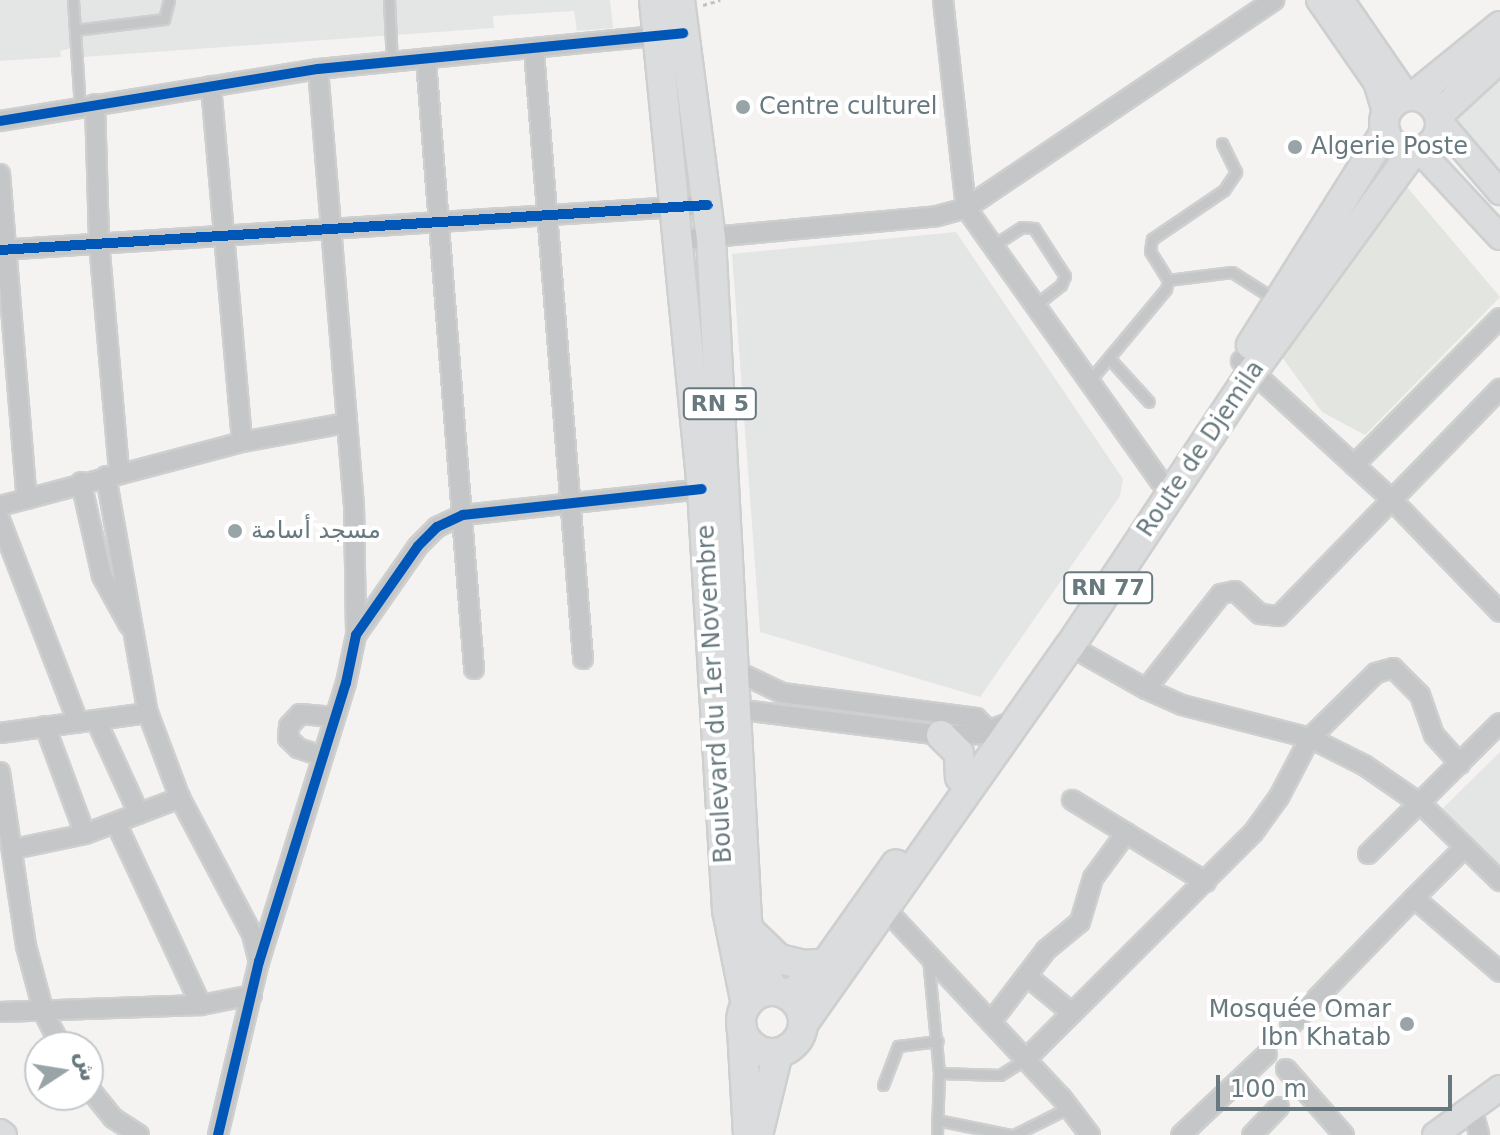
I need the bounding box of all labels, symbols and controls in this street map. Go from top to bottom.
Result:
place label: Centre culturel [759,93,937,121]
marker: Centre culturel [734,98,752,116]
place label: Algerie Poste [1311,133,1468,161]
marker: Algerie Poste [1286,138,1304,156]
street label: Route de Djemila [1131,355,1271,543]
road number: RN 5 [682,386,758,422]
place label: مسجد أسامة [251,517,381,545]
marker: مسجد أسامة [226,522,244,540]
street label: Boulevard du 1er Novembre [692,524,738,864]
road number: RN 77 [1062,570,1154,606]
place label: Mosquée Omar Ibn Khatab [1209,996,1391,1052]
marker: Mosquée Omar Ibn Khatab [1398,1015,1416,1033]
north arrow [24,1031,104,1111]
text: ش [71,1049,101,1084]
scale bar [1220,1059,1456,1109]
text: 100 m [1230,1075,1307,1103]

